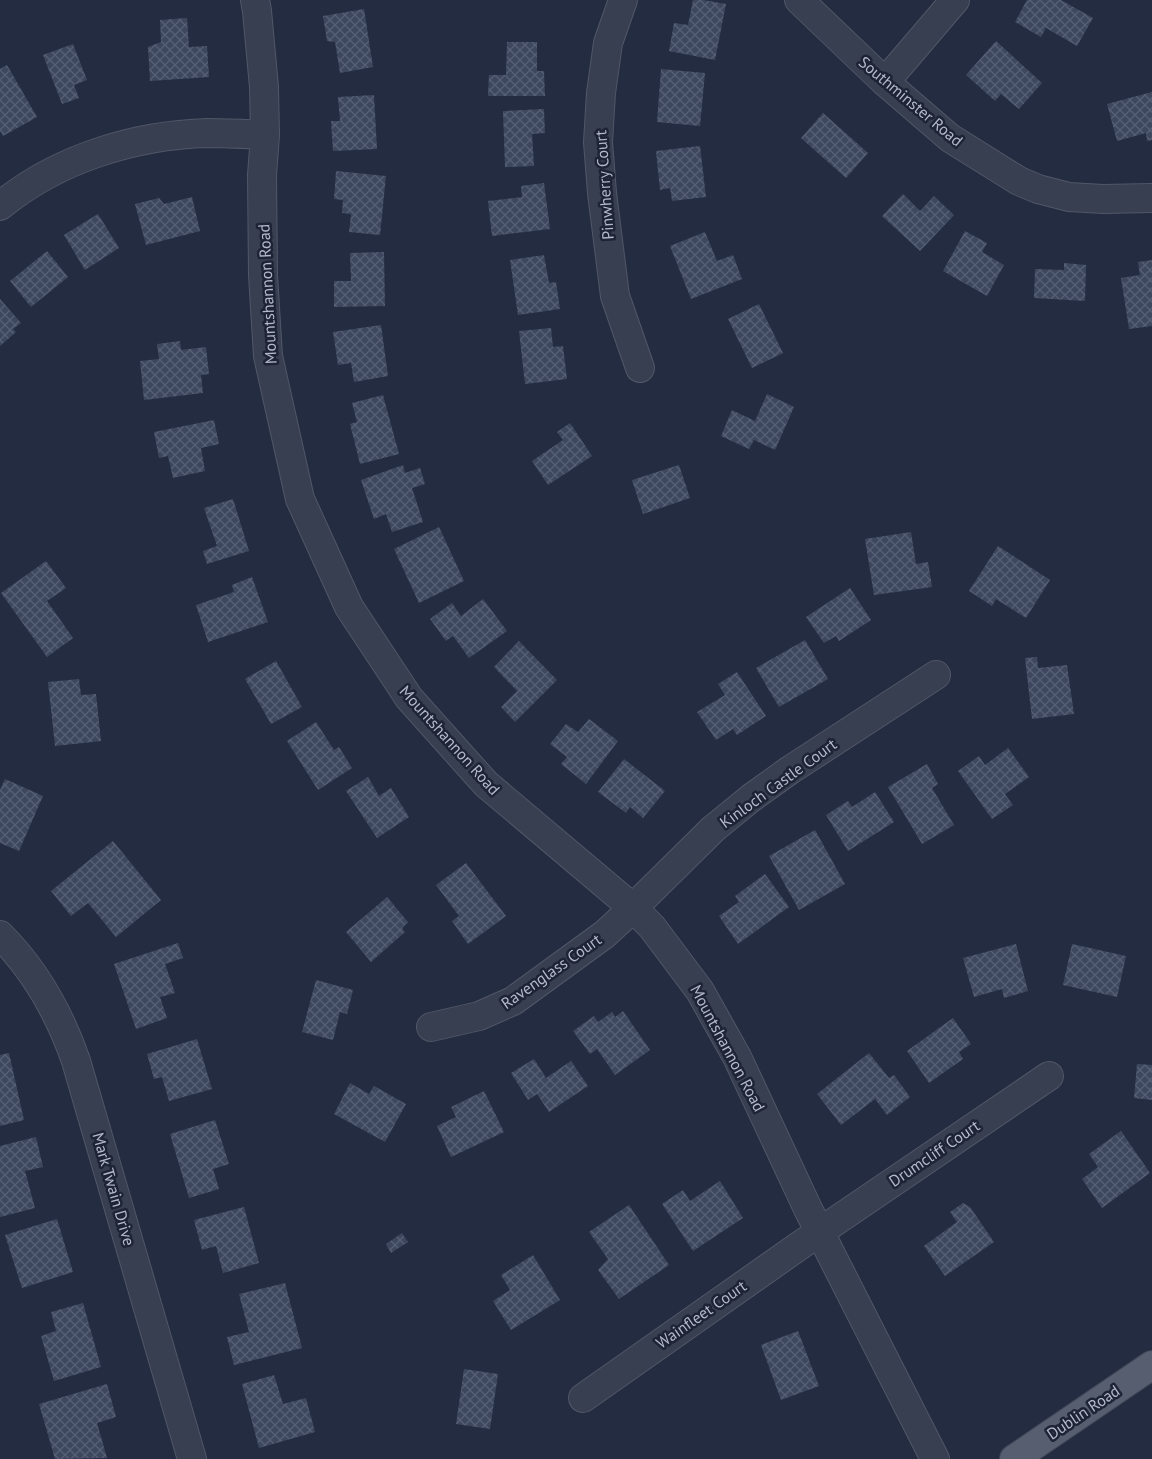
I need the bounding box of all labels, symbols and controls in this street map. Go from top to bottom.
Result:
street label: Southminster Road [855,52,967,150]
street label: Pinwherry Court [590,129,618,240]
street label: Mountshannon Road [253,223,281,365]
street label: Mountshannon Road [396,681,504,799]
street label: Kinloch Castle Court [716,734,841,832]
street label: Ravenglass Court [497,929,605,1013]
street label: Mountshannon Road [686,981,770,1115]
street label: Drumcliff Court [885,1115,984,1191]
street label: Mark Twain Drive [88,1130,140,1248]
street label: Wainfleet Court [652,1275,751,1353]
street label: Dublin Road [1043,1380,1123,1444]

